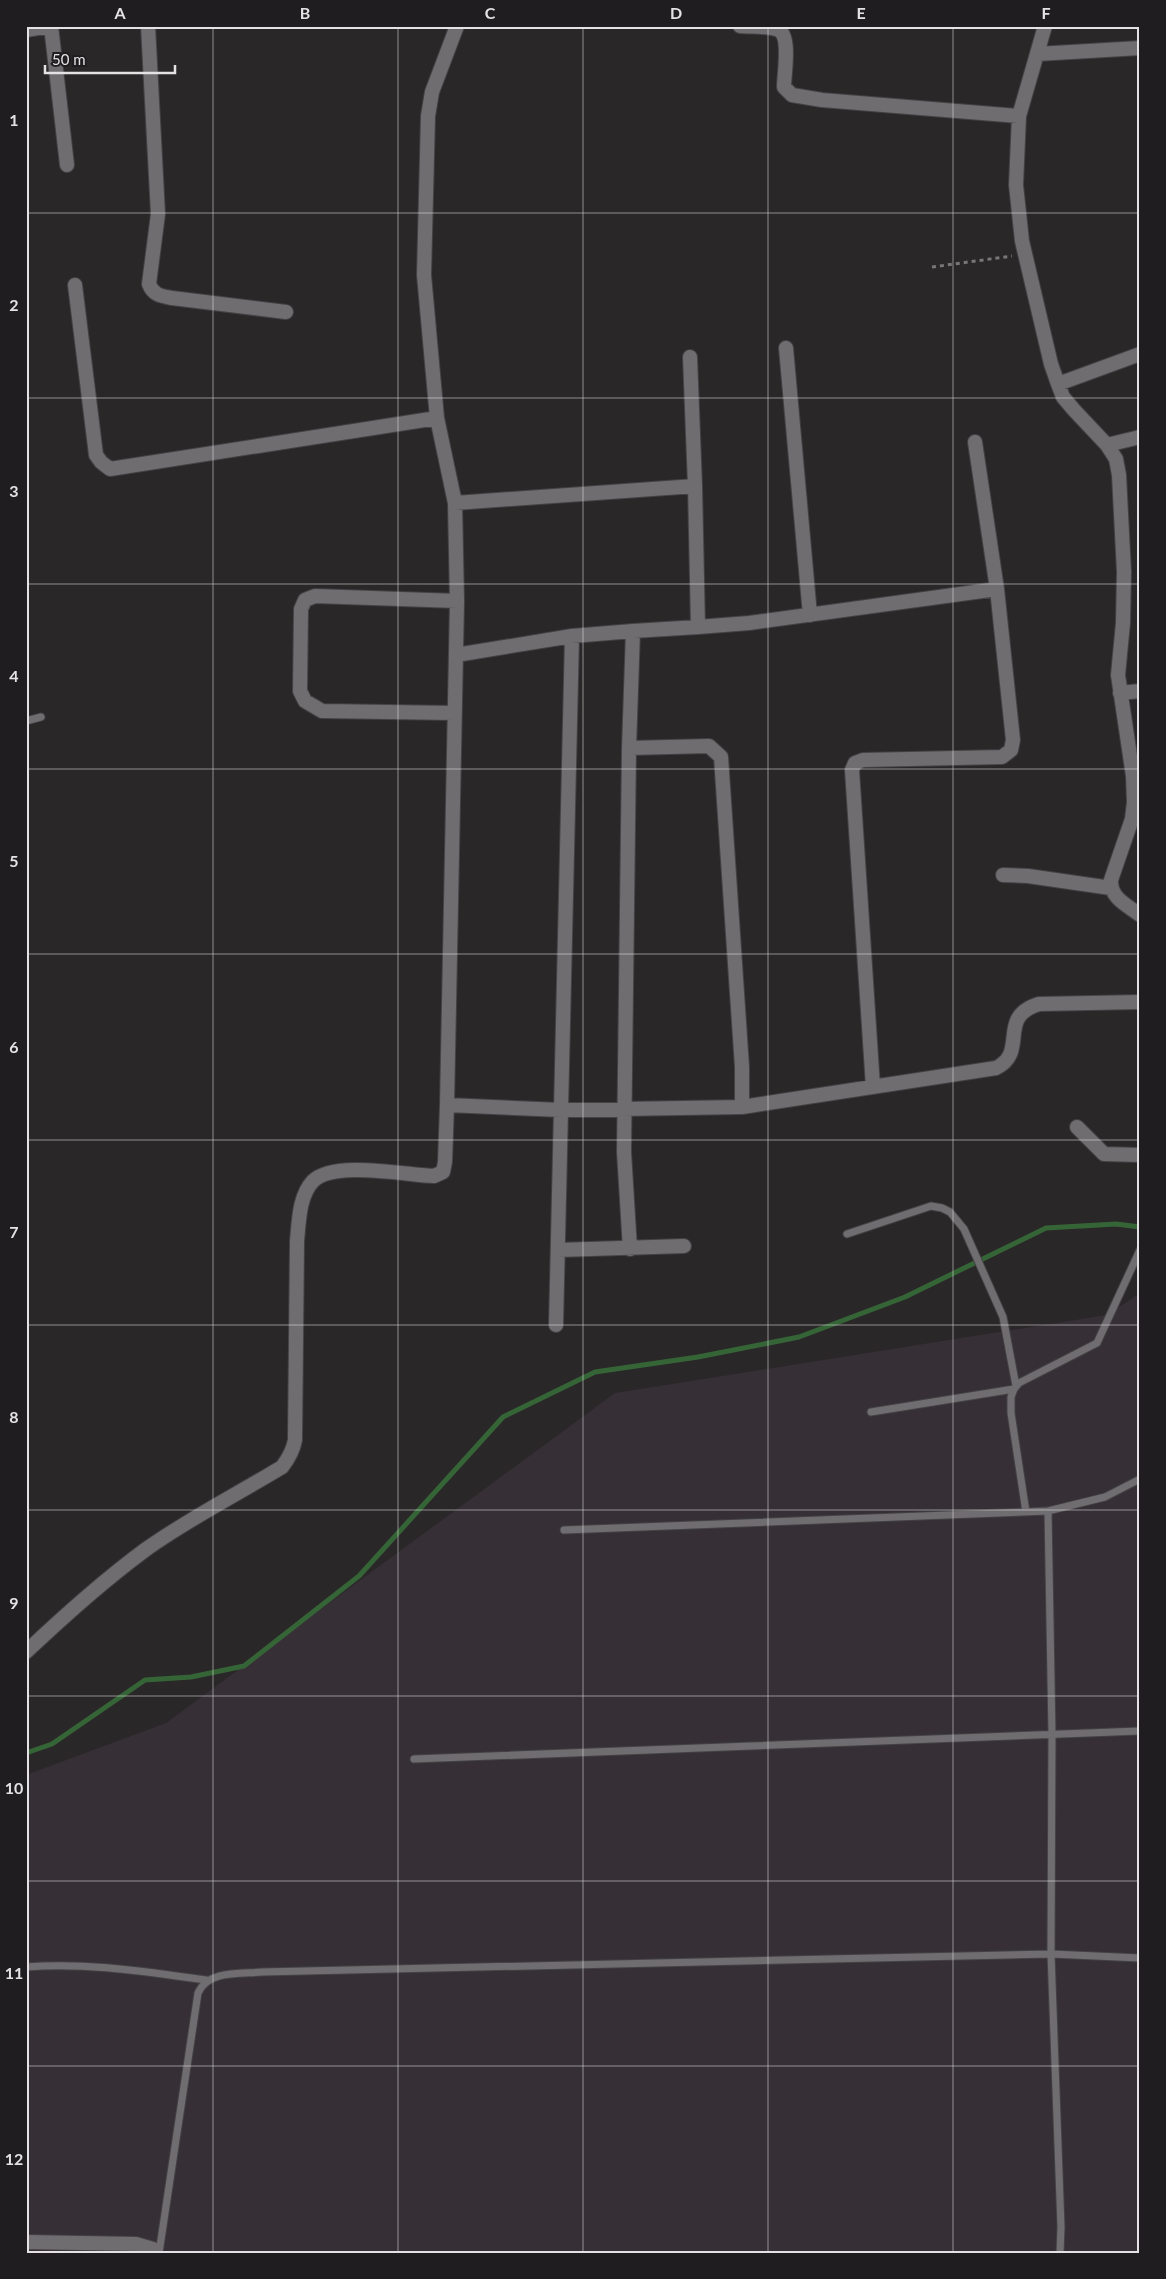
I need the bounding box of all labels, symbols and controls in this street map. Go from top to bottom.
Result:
text: A [113,3,126,22]
text: B [300,3,310,22]
text: C [485,3,496,22]
text: D [670,3,682,22]
text: E [856,3,866,22]
text: F [1041,3,1051,22]
scale bar [45,42,175,74]
text: 50 m [52,50,86,68]
text: 1 [9,110,19,129]
text: 2 [9,295,19,314]
text: 3 [9,481,19,500]
text: 4 [9,666,19,685]
text: 5 [9,851,19,870]
text: 6 [9,1037,19,1056]
text: 7 [9,1222,19,1241]
text: 8 [9,1407,19,1426]
text: 9 [9,1593,19,1612]
text: 10 [5,1778,23,1797]
text: 11 [5,1963,23,1982]
text: 12 [5,2149,23,2168]

